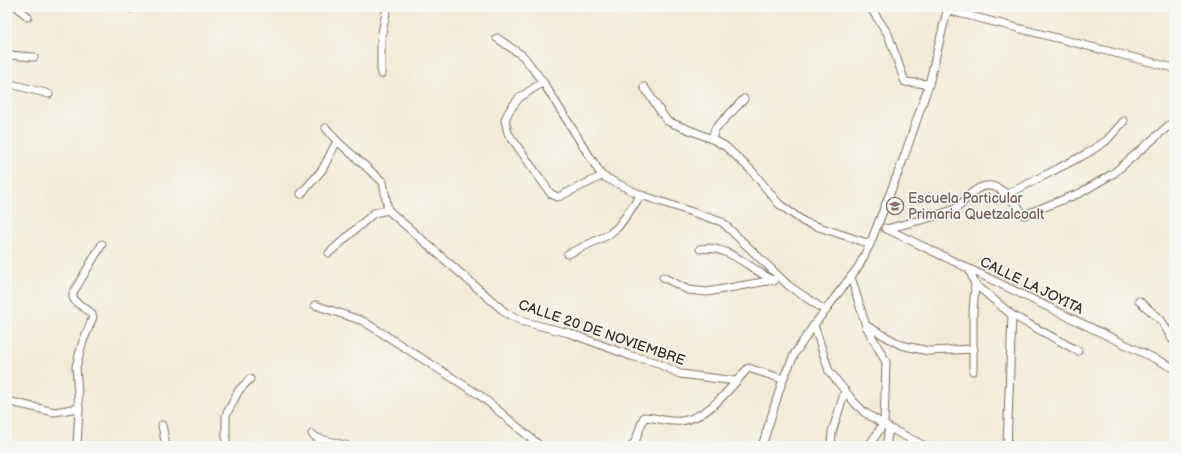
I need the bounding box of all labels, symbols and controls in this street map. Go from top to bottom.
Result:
place label: Escuela Particular Primaria Quetzalcoalt [908,190,1045,223]
school or university icon: Escuela Particular Primaria Quetzalcoalt [885,196,905,216]
street label: CALLE LA JOYITA [977,253,1087,318]
street label: CALLE 20 DE NOVIEMBRE [516,296,687,369]

